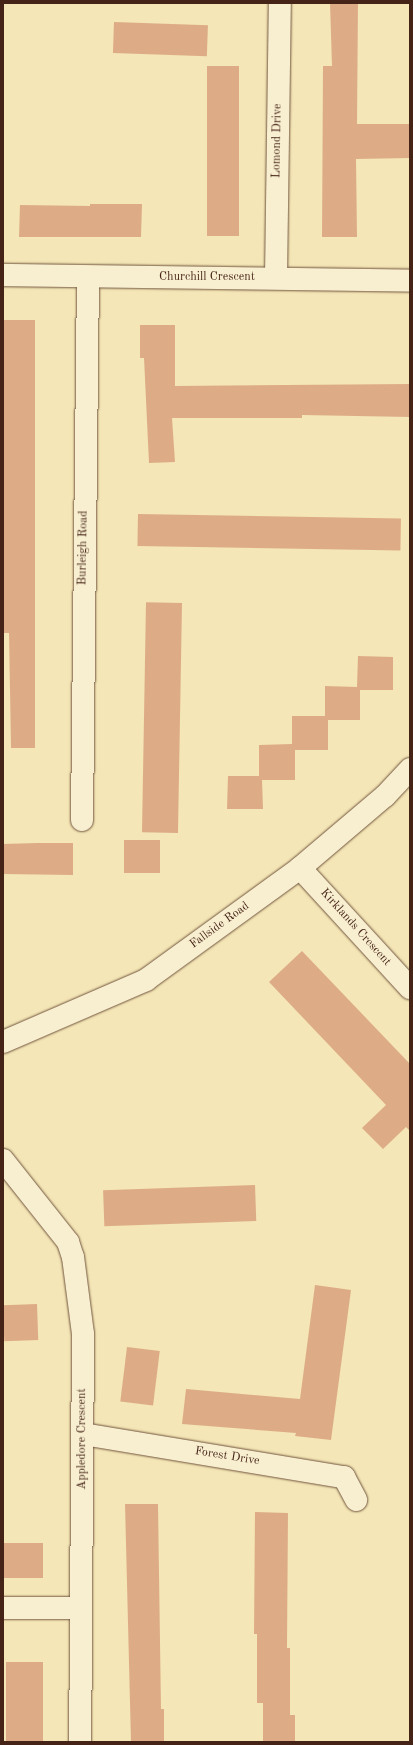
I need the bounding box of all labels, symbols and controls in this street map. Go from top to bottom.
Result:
street label: Lomond Drive [270,104,286,178]
street label: Churchill Crescent [159,271,255,285]
street label: Burleigh Road [76,511,92,585]
street label: Kirklands Crescent [317,886,393,970]
street label: Fallside Road [187,900,253,952]
street label: Appledore Crescent [76,1388,90,1490]
street label: Forest Drive [194,1445,260,1469]

